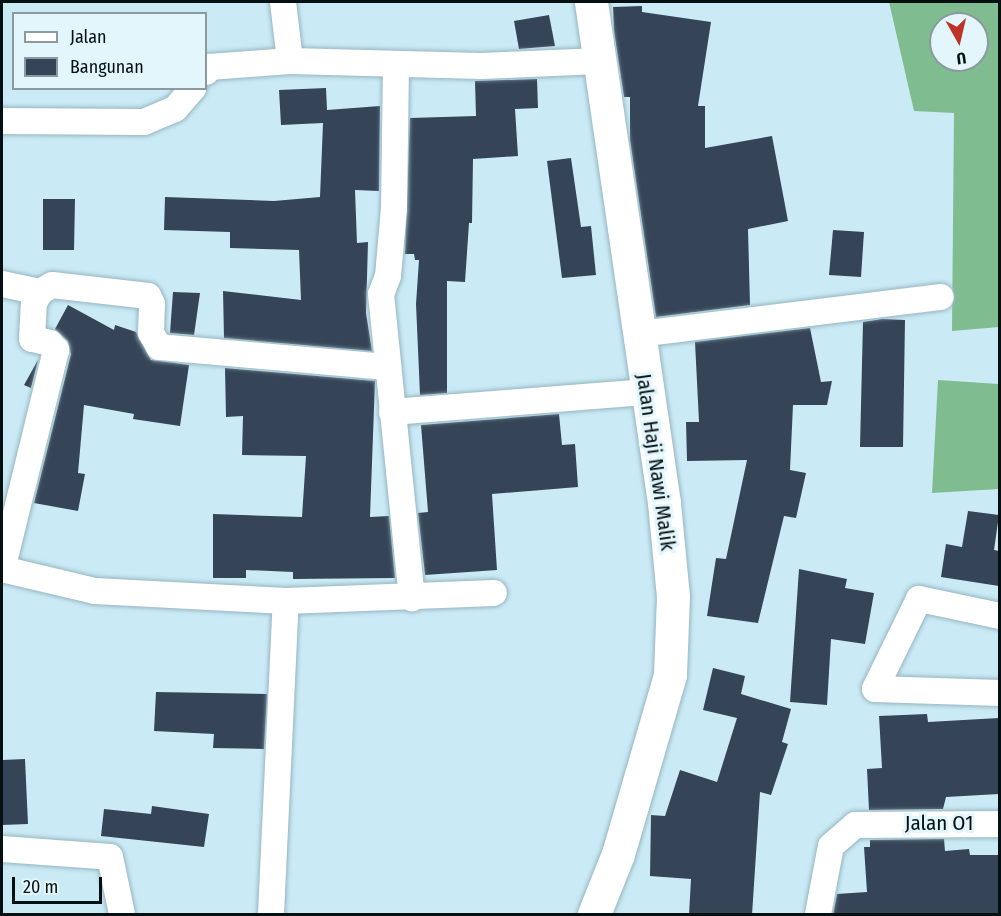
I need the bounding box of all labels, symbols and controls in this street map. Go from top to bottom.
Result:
legend [12,12,207,90]
north arrow [929,12,989,72]
text: Jalan [70,26,107,48]
text: U [955,48,967,68]
text: Bangunan [70,56,144,78]
street label: Jalan Haji Nawi Malik [631,372,681,552]
street label: Jalan O1 [905,810,973,836]
scale bar [15,865,105,903]
text: 20 m [23,876,58,898]

